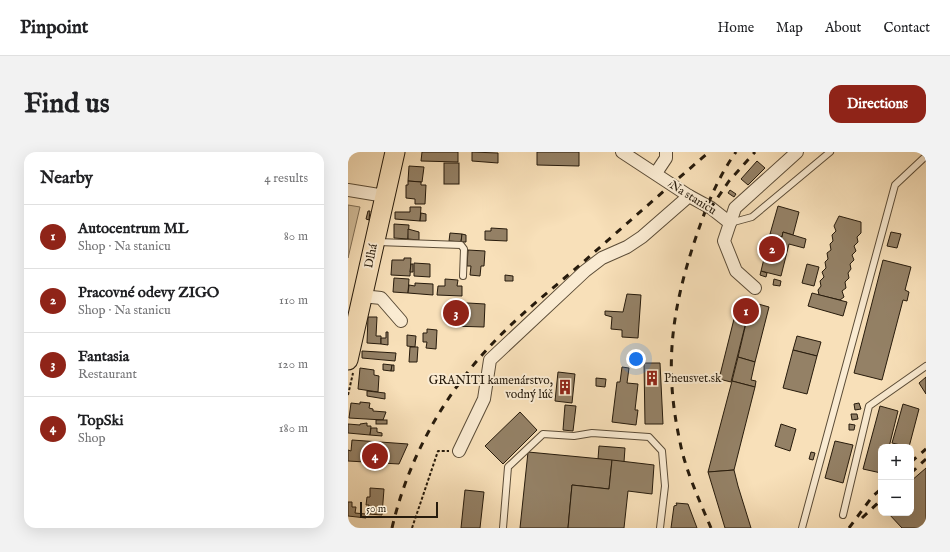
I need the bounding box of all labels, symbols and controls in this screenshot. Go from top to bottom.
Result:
text: Pinpoint [20,16,88,40]
text: Home [718,19,754,37]
text: Map [776,19,803,37]
text: About [825,19,861,37]
text: Contact [883,19,930,37]
button: Directions [829,85,926,123]
text: Find us [24,87,110,122]
text: Nearby [40,168,93,189]
text: 4 results [264,170,308,187]
street label: Na stanicu [667,178,719,218]
text: Autocentrum ML [78,219,188,238]
text: 1 [51,228,55,245]
text: 80 m [284,228,308,245]
pin: 2 [759,234,785,264]
text: Shop · Na stanicu [78,238,171,255]
street label: Dlhá [361,242,381,270]
text: Pracovné odevy ZIGO [78,283,219,302]
text: 2 [50,292,56,309]
text: 110 m [279,292,308,309]
pin: 1 [733,296,759,326]
pin: 3 [443,298,469,328]
text: Shop · Na stanicu [78,302,171,319]
text: Fantasia [78,347,129,366]
your location [626,349,646,369]
text: 3 [51,356,55,373]
text: 120 m [278,356,308,373]
text: Restaurant [78,366,137,383]
building icon: Pneusvet.sk [643,369,661,387]
place label: Pneusvet.sk [664,371,722,386]
place label: GRANITI kamenárstvo, vodný lúč [429,373,553,402]
building icon: GRANITI kamenárstvo, vodný lúč [556,378,574,396]
text: TopSki [78,411,124,430]
text: 4 [50,420,56,437]
text: 180 m [279,420,308,437]
text: Shop [78,430,106,447]
pin: 4 [362,441,388,471]
map controls [878,444,914,516]
button: + [878,444,914,480]
button: − [878,480,914,516]
scale bar [360,500,438,519]
text: 50 m [366,502,386,516]

